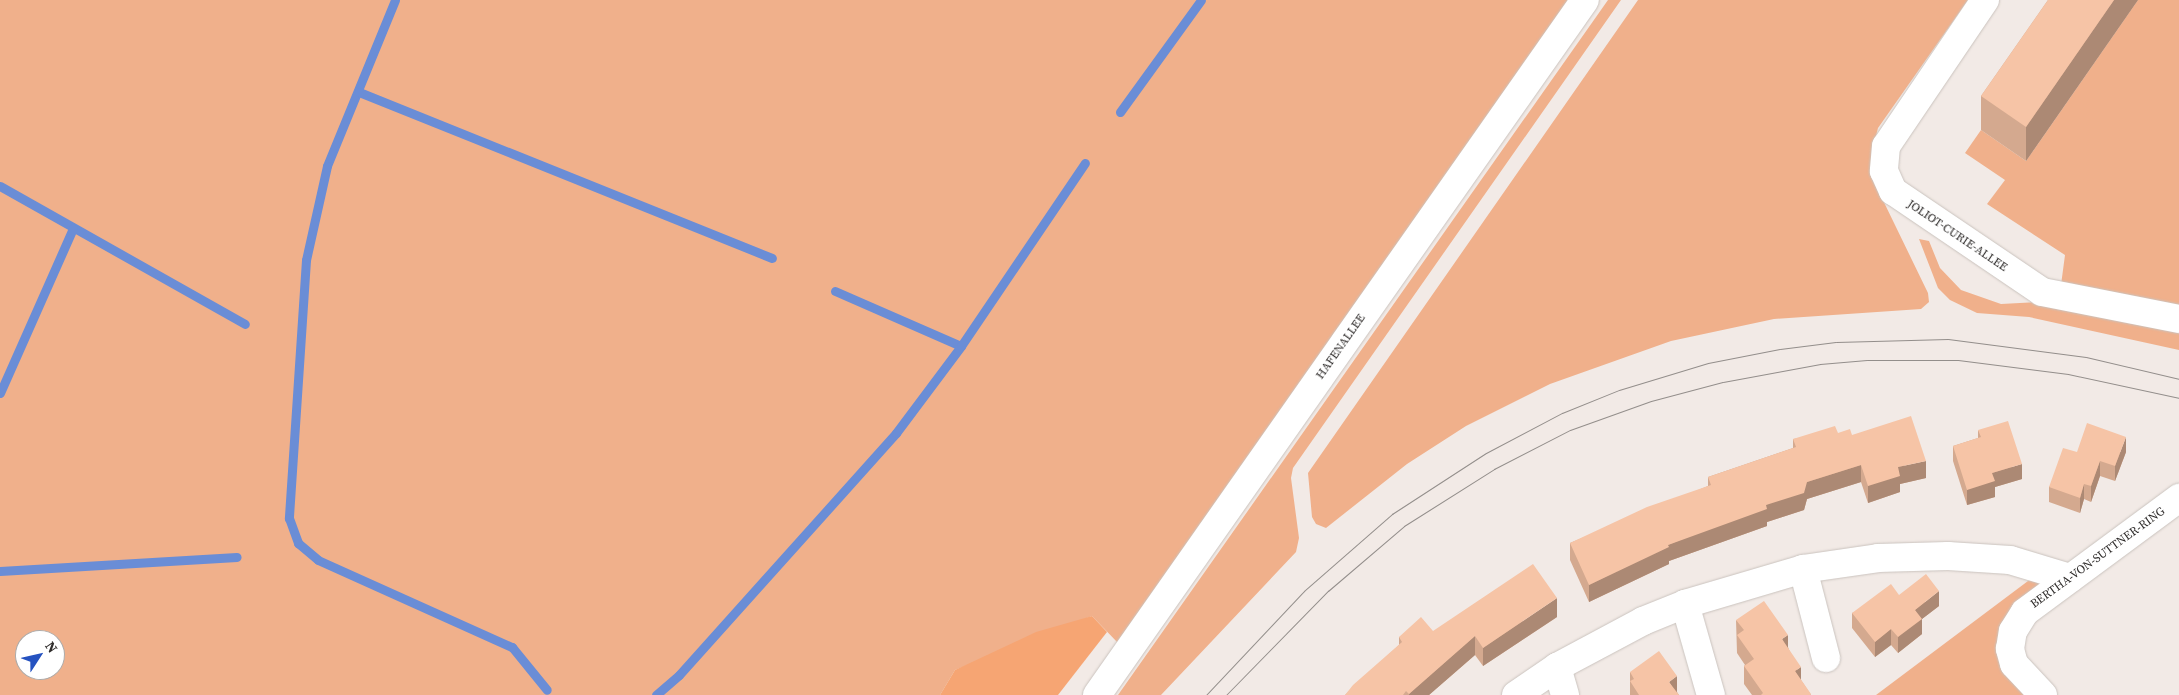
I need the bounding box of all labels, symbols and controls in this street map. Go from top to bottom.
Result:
street label: JOLIOT-CURIE-ALLEE [1904,197,2010,275]
street label: HAFENALLEE [1313,312,1369,382]
street label: BERTHA-VON-SUTTNER-RING [2028,504,2168,612]
north arrow [15,630,65,680]
text: N [40,637,63,657]

